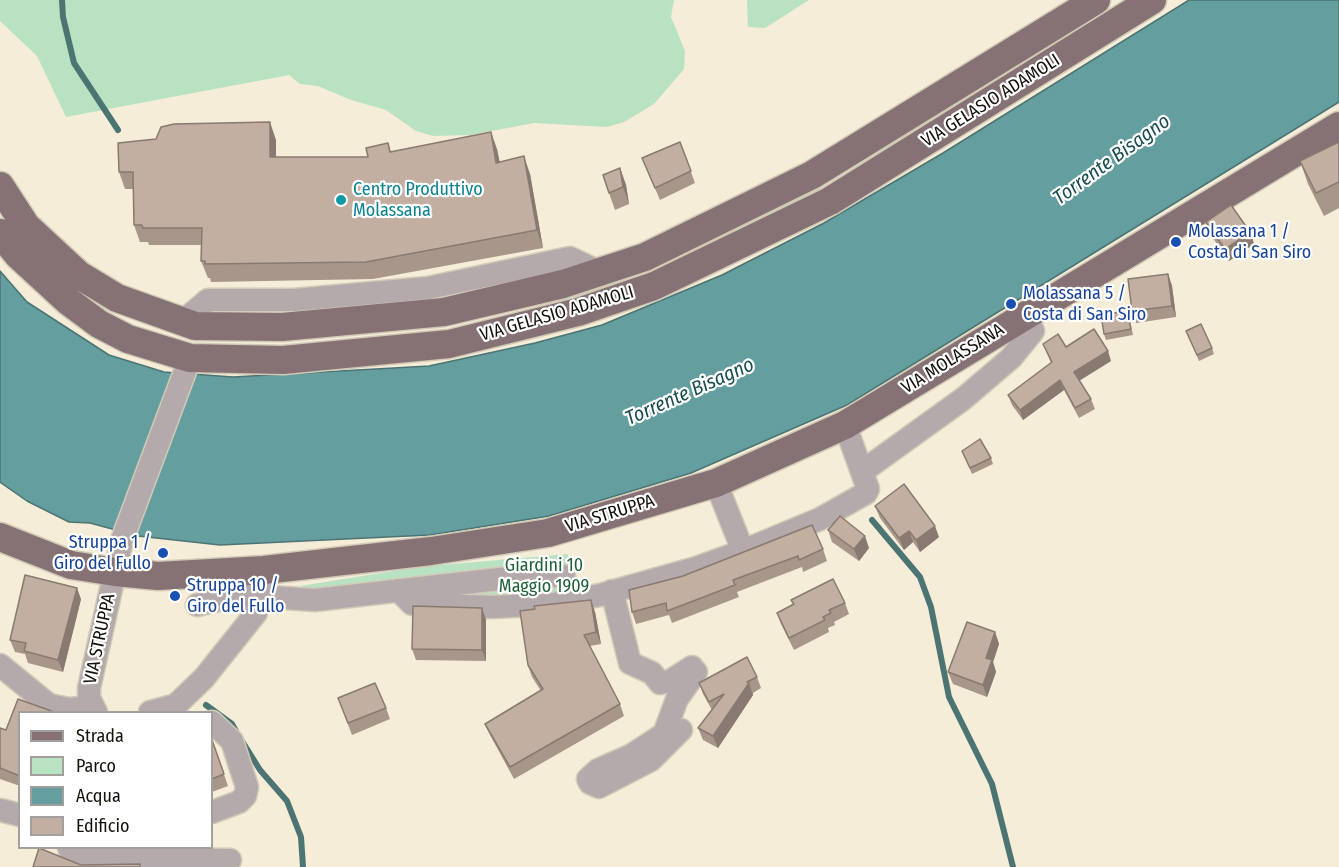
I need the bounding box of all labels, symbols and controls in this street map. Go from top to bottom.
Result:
street label: VIA GELASIO ADAMOLI [918,50,1064,152]
water label: Torrente Bisagno [1049,110,1175,210]
place label: Centro Produttivo Molassana [353,179,483,222]
marker: Centro Produttivo Molassana [334,193,348,207]
place label: Molassana 1 / Costa di San Siro [1188,221,1311,264]
marker: Molassana 1 / Costa di San Siro [1169,235,1183,249]
street label: VIA GELASIO ADAMOLI [478,282,636,346]
place label: Molassana 5 / Costa di San Siro [1023,283,1146,326]
marker: Molassana 5 / Costa di San Siro [1004,297,1018,311]
street label: VIA MOLASSANA [898,319,1008,399]
water label: Torrente Bisagno [622,353,758,431]
street label: VIA STRUPPA [563,490,657,538]
place label: Struppa 1 / Giro del Fullo [54,532,151,574]
marker: Struppa 1 / Giro del Fullo [156,546,170,560]
park label: Giardini 10 Maggio 1909 [499,555,589,598]
place label: Struppa 10 / Giro del Fullo [187,575,284,618]
marker: Struppa 10 / Giro del Fullo [168,589,182,603]
street label: VIA STRUPPA [80,592,120,686]
legend [18,711,213,849]
text: Strada [76,725,124,747]
text: Parco [76,755,116,777]
text: Acqua [76,785,121,807]
text: Edificio [76,815,129,837]

